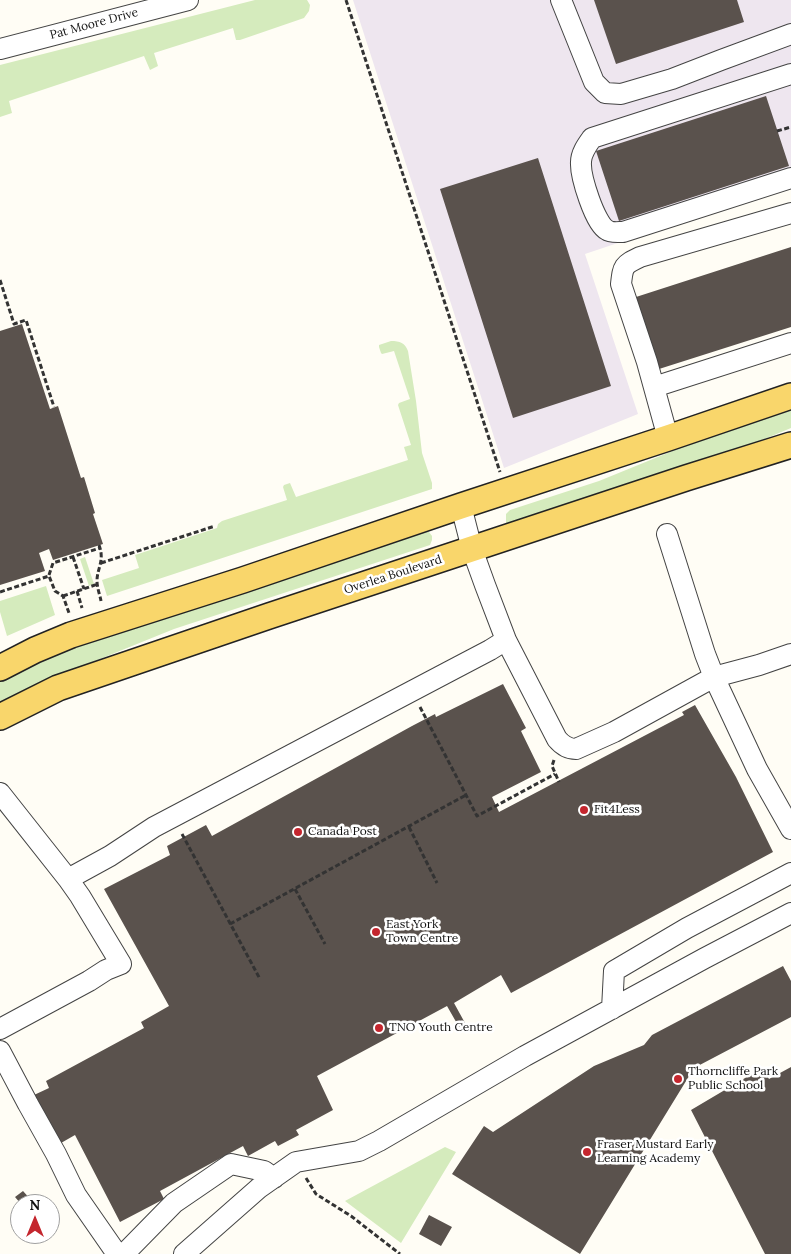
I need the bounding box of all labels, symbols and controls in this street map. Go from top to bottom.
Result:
street label: Pat Moore Drive [48,5,140,43]
street label: Overlea Boulevard [342,552,444,598]
place label: Fit4Less [594,803,640,817]
marker: Fit4Less [578,804,590,816]
place label: Canada Post [308,825,377,839]
marker: Canada Post [292,826,304,838]
place label: East York Town Centre [386,918,458,946]
marker: East York Town Centre [370,926,382,938]
place label: TNO Youth Centre [389,1021,493,1035]
marker: TNO Youth Centre [373,1022,385,1034]
place label: Thorncliffe Park Public School [688,1065,778,1093]
marker: Thorncliffe Park Public School [672,1073,684,1085]
place label: Fraser Mustard Early Learning Academy [597,1138,714,1166]
marker: Fraser Mustard Early Learning Academy [581,1146,593,1158]
north arrow [10,1194,60,1244]
text: N [30,1196,40,1214]

